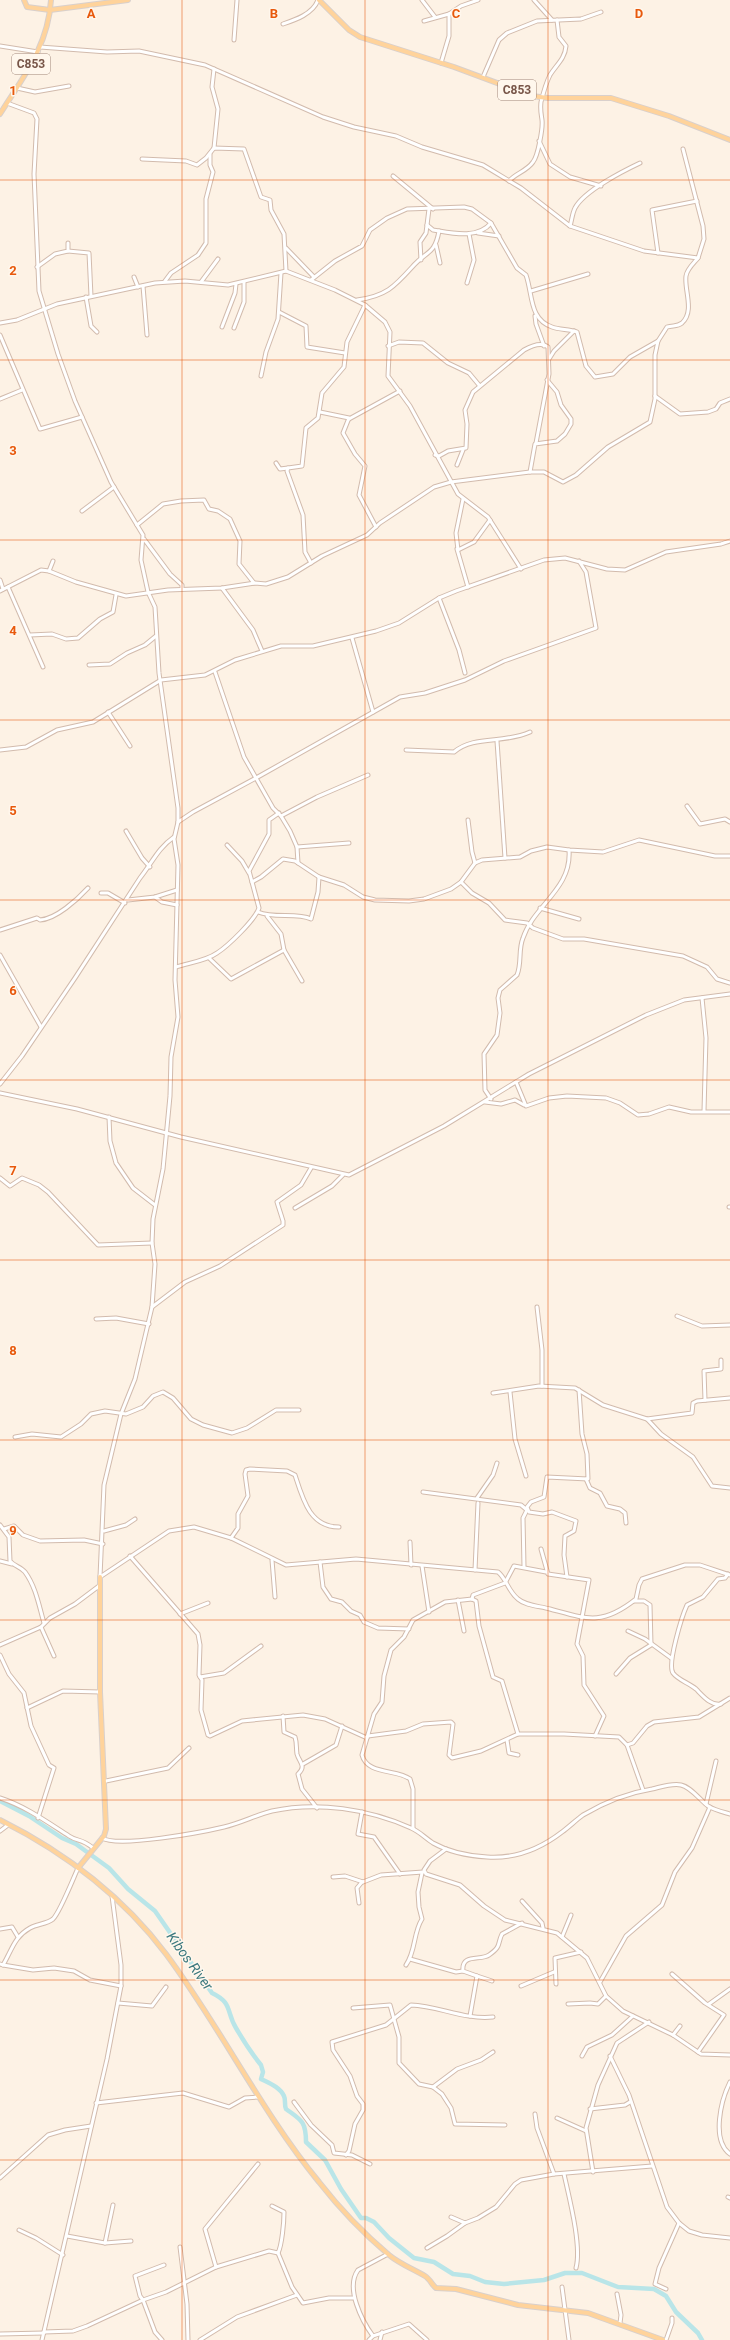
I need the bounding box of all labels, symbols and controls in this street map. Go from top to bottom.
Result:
text: A [87,6,96,21]
text: B [270,6,278,21]
text: C [452,6,461,21]
text: D [635,6,643,21]
road number: C853 [12,54,50,74]
road number: C853 [498,80,536,100]
text: 1 [9,83,17,98]
text: 2 [9,263,17,278]
text: 3 [9,443,17,458]
text: 4 [9,623,17,638]
text: 5 [9,803,17,818]
text: 6 [9,983,17,998]
text: 7 [9,1163,17,1178]
text: 8 [9,1343,17,1358]
text: 9 [9,1523,17,1538]
water label: Kibos River [164,1929,217,1993]

